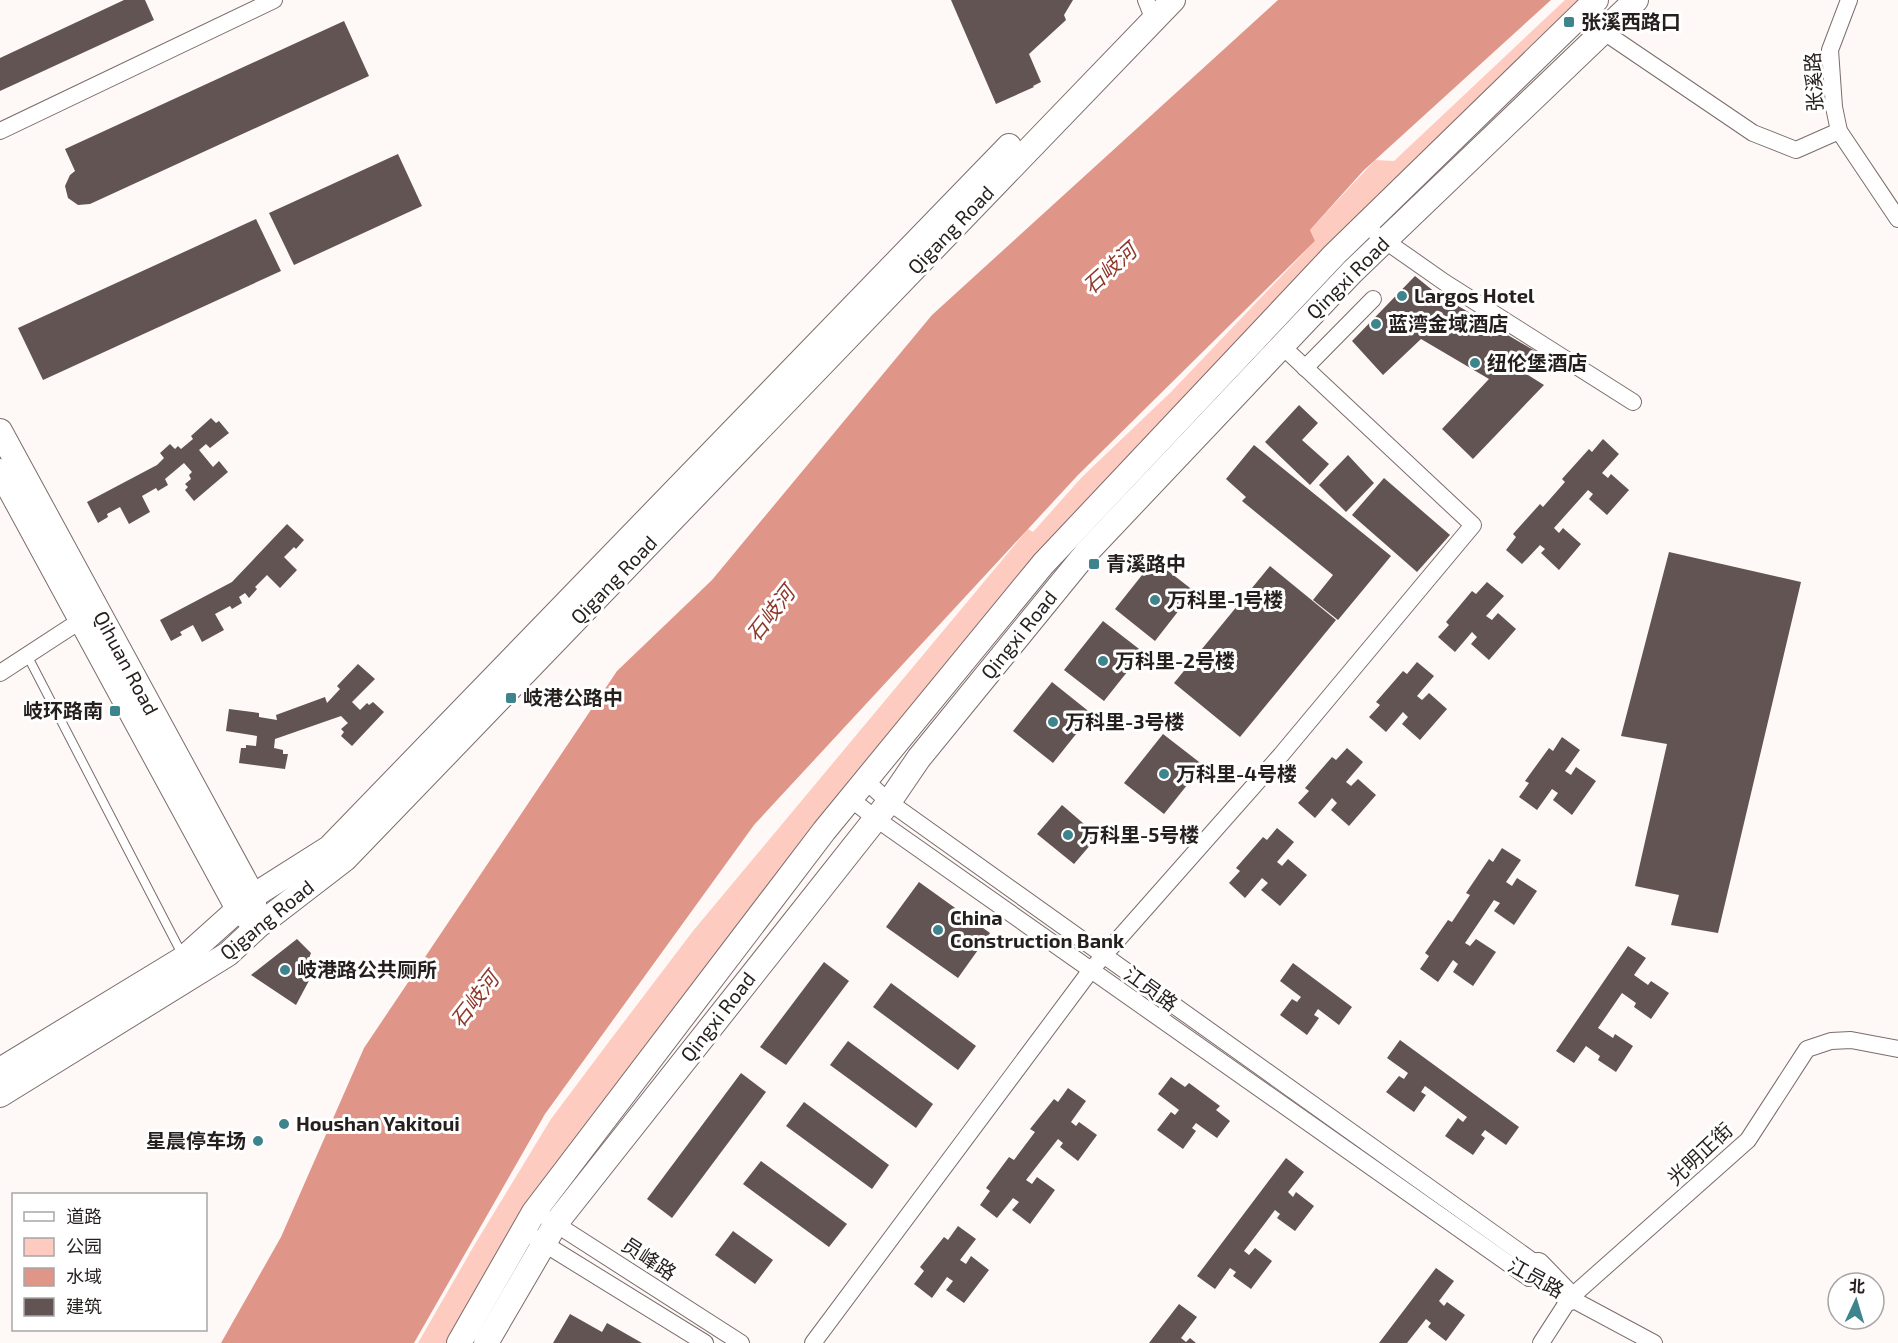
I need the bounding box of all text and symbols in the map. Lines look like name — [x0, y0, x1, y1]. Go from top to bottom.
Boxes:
place label: 张溪西路口 — [1581, 9, 1681, 33]
marker: 张溪西路口 — [1562, 15, 1576, 29]
street label: 张溪路 — [1799, 51, 1827, 113]
street label: Qigang Road — [902, 180, 998, 279]
street label: Qingxi Road — [1301, 231, 1394, 324]
water label: 石岐河 — [1077, 235, 1144, 298]
place label: Largos Hotel — [1414, 283, 1535, 307]
marker: Largos Hotel — [1395, 289, 1409, 303]
place label: 蓝湾金域酒店 — [1388, 311, 1508, 335]
marker: 蓝湾金域酒店 — [1369, 317, 1383, 331]
place label: 纽伦堡酒店 — [1487, 350, 1587, 374]
marker: 纽伦堡酒店 — [1468, 356, 1482, 370]
street label: Qigang Road — [565, 530, 661, 629]
place label: 青溪路中 — [1106, 551, 1186, 575]
marker: 青溪路中 — [1087, 557, 1101, 571]
water label: 石岐河 — [741, 577, 802, 646]
street label: Qingxi Road — [975, 585, 1061, 684]
place label: 万科里-1号楼 — [1167, 587, 1283, 611]
marker: 万科里-1号楼 — [1148, 593, 1162, 607]
street label: Qihuan Road — [89, 606, 164, 719]
place label: 万科里-2号楼 — [1115, 648, 1235, 672]
marker: 万科里-2号楼 — [1096, 654, 1110, 668]
place label: 岐港公路中 — [523, 685, 623, 709]
marker: 岐港公路中 — [504, 691, 518, 705]
place label: 岐环路南 — [23, 698, 103, 722]
marker: 岐环路南 — [108, 704, 122, 718]
place label: 万科里-3号楼 — [1065, 709, 1185, 733]
marker: 万科里-3号楼 — [1046, 715, 1060, 729]
place label: 万科里-4号楼 — [1176, 761, 1297, 785]
marker: 万科里-4号楼 — [1157, 767, 1171, 781]
place label: 万科里-5号楼 — [1080, 822, 1199, 846]
marker: 万科里-5号楼 — [1061, 828, 1075, 842]
street label: Qigang Road — [215, 874, 318, 964]
place label: China Construction Bank — [950, 905, 1125, 952]
marker: China Construction Bank — [931, 923, 945, 937]
place label: 岐港路公共厕所 — [297, 957, 437, 981]
street label: 江员路 — [1120, 961, 1183, 1016]
marker: 岐港路公共厕所 — [278, 963, 292, 977]
water label: 石岐河 — [445, 963, 506, 1032]
street label: Qingxi Road — [675, 967, 760, 1066]
place label: Houshan Yakitoui — [296, 1111, 460, 1135]
marker: Houshan Yakitoui — [277, 1117, 291, 1131]
street label: 光明正街 — [1662, 1117, 1737, 1189]
place label: 星晨停车场 — [146, 1128, 246, 1152]
marker: 星晨停车场 — [251, 1134, 265, 1148]
legend — [12, 1193, 207, 1331]
text: 道路 — [66, 1205, 102, 1227]
street label: 员峰路 — [618, 1232, 681, 1285]
text: 公园 — [66, 1235, 102, 1257]
street label: 江员路 — [1504, 1252, 1569, 1302]
text: 水域 — [66, 1265, 102, 1287]
north arrow — [1826, 1271, 1886, 1331]
text: 北 — [1848, 1276, 1866, 1296]
text: 建筑 — [66, 1295, 102, 1317]

